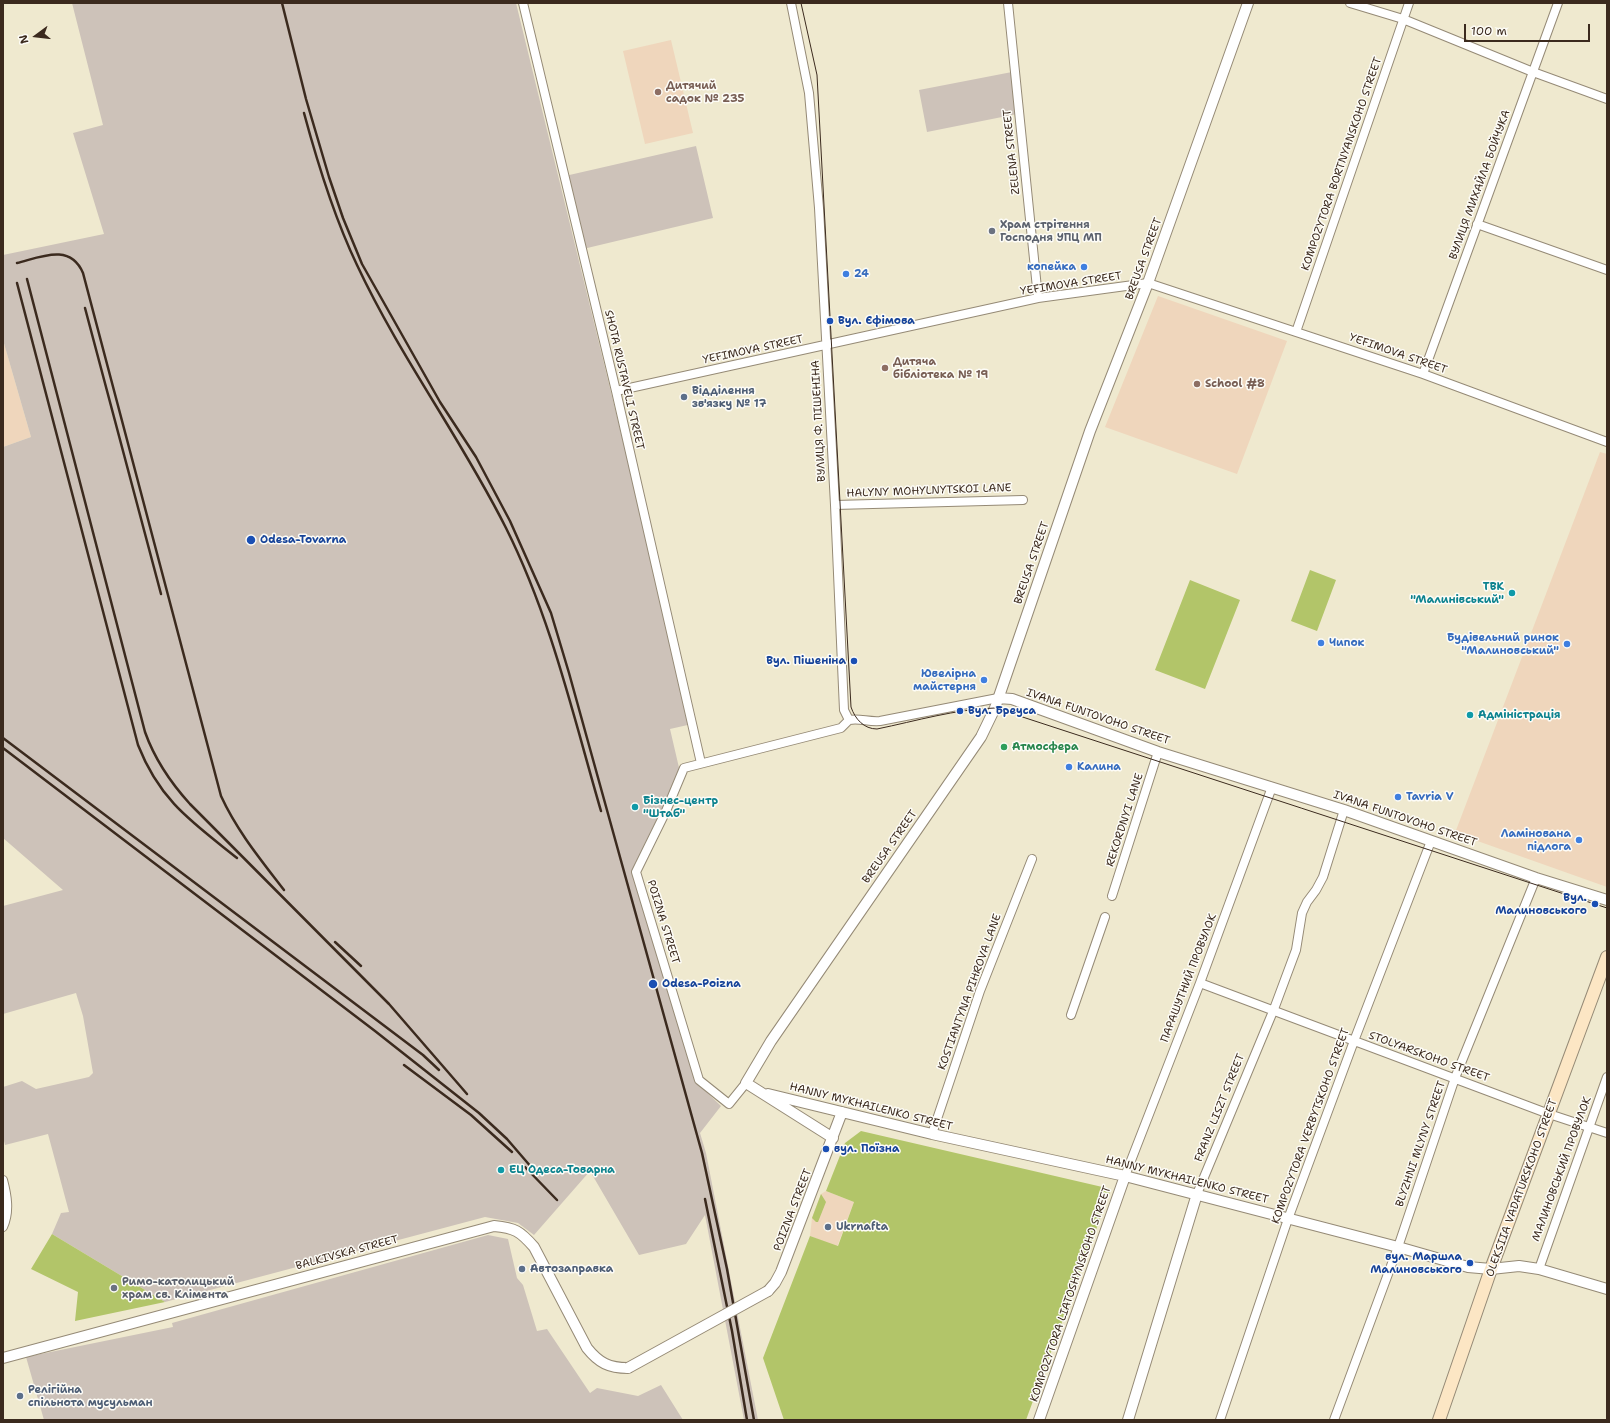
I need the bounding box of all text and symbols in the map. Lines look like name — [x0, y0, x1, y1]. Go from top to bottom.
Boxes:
north arrow — [16, 16, 56, 56]
scale bar — [1466, 16, 1592, 42]
text: 100 m — [1471, 23, 1507, 39]
text: N — [16, 33, 32, 45]
street label: KOMPOZYTORA BORTNYANSKOHO STREET — [1299, 55, 1385, 273]
place label: Дитячий садок № 235 — [666, 79, 744, 105]
marker: Дитячий садок № 235 — [653, 87, 663, 97]
street label: ВУЛИЦЯ МИХАЙЛА БОЙЧУКА — [1447, 108, 1513, 262]
street label: ZELENA STREET — [1001, 109, 1023, 195]
street label: BREUSA STREET — [1123, 216, 1165, 302]
place label: Храм стрітення Господня УПЦ МП — [1000, 218, 1102, 244]
marker: Храм стрітення Господня УПЦ МП — [987, 226, 997, 236]
place label: копейка — [1027, 260, 1076, 274]
marker: копейка — [1079, 262, 1089, 272]
place label: 24 — [854, 267, 869, 281]
marker: 24 — [841, 269, 851, 279]
street label: YEFIMOVA STREET — [1019, 269, 1123, 299]
street label: SHOTA RUSTAVELI STREET — [601, 309, 647, 451]
place label: Вул. Єфімова — [838, 314, 915, 328]
marker: Вул. Єфімова — [825, 316, 835, 326]
street label: YEFIMOVA STREET — [1347, 331, 1449, 377]
street label: YEFIMOVA STREET — [701, 333, 805, 367]
place label: Дитяча бібліотека № 19 — [893, 355, 988, 381]
street label: ВУЛИЦЯ Ф. ПІШЕНІНА — [809, 360, 829, 482]
marker: Дитяча бібліотека № 19 — [880, 363, 890, 373]
place label: School #8 — [1205, 377, 1265, 391]
marker: School #8 — [1192, 379, 1202, 389]
place label: Відділення зв'язку № 17 — [692, 384, 766, 410]
marker: Відділення зв'язку № 17 — [679, 392, 689, 402]
street label: HALYNY MOHYLNYTSKOI LANE — [846, 482, 1012, 500]
street label: BREUSA STREET — [1012, 520, 1052, 606]
place label: Odesa-Tovarna — [260, 533, 346, 547]
marker: Odesa-Tovarna — [245, 534, 257, 546]
place label: ТВК "Малинівський" — [1410, 580, 1504, 606]
marker: ТВК "Малинівський" — [1507, 588, 1517, 598]
place label: Будівельний ринок "Малиновський" — [1447, 631, 1559, 657]
place label: Чипок — [1329, 636, 1364, 650]
marker: Чипок — [1316, 638, 1326, 648]
marker: Будівельний ринок "Малиновський" — [1562, 639, 1572, 649]
place label: Вул. Пішеніна — [766, 654, 846, 668]
marker: Вул. Пішеніна — [849, 656, 859, 666]
place label: Ювелірна майстерня — [913, 667, 976, 693]
marker: Ювелірна майстерня — [979, 675, 989, 685]
street label: IVANA FUNTOVOHO STREET — [1024, 686, 1172, 748]
place label: Вул. Бреуса — [968, 704, 1036, 718]
marker: Вул. Бреуса — [955, 706, 965, 716]
place label: Адміністрація — [1478, 708, 1561, 722]
marker: Адміністрація — [1465, 710, 1475, 720]
place label: Атмосфера — [1012, 740, 1079, 754]
marker: Атмосфера — [999, 742, 1009, 752]
place label: Калина — [1077, 760, 1121, 774]
marker: Калина — [1064, 762, 1074, 772]
street label: REKORDNYI LANE — [1104, 772, 1146, 868]
street label: IVANA FUNTOVOHO STREET — [1331, 788, 1479, 850]
place label: Tavria V — [1406, 790, 1453, 804]
marker: Tavria V — [1393, 792, 1403, 802]
place label: Бізнес-центр "Штаб" — [643, 794, 718, 820]
marker: Бізнес-центр "Штаб" — [630, 802, 640, 812]
street label: BREUSA STREET — [860, 808, 920, 886]
place label: Ламінована підлога — [1501, 827, 1571, 853]
marker: Ламінована підлога — [1574, 835, 1584, 845]
street label: POIZNA STREET — [644, 878, 682, 966]
place label: Вул. Малиновського — [1495, 891, 1587, 917]
marker: Вул. Малиновського — [1590, 899, 1600, 909]
street label: KOSTIANTYNA PIHROVA LANE — [936, 912, 1004, 1072]
street label: ПАРАШУТНИЙ ПРОВУЛОК — [1158, 912, 1220, 1044]
place label: Odesa-Poizna — [662, 977, 741, 991]
marker: Odesa-Poizna — [647, 978, 659, 990]
street label: KOMPOZYTORA VERBYTSKOHO STREET — [1269, 1026, 1353, 1226]
street label: STOLYARSKOHO STREET — [1367, 1029, 1491, 1085]
street label: FRANZ LISZT STREET — [1192, 1052, 1248, 1164]
street label: BLYZHNI MLYNY STREET — [1393, 1079, 1449, 1209]
street label: HANNY MYKHAILENKO STREET — [788, 1080, 954, 1134]
street label: МАЛИНОВСЬКИЙ ПРОВУЛОК — [1530, 1095, 1594, 1243]
street label: OLEKSIIA VADATURSKOHO STREET — [1484, 1097, 1560, 1279]
place label: вул. Поїзна — [834, 1142, 899, 1156]
marker: вул. Поїзна — [821, 1144, 831, 1154]
street label: HANNY MYKHAILENKO STREET — [1104, 1153, 1270, 1207]
place label: ЕЦ Одеса-Товарна — [509, 1163, 615, 1177]
marker: ЕЦ Одеса-Товарна — [496, 1165, 506, 1175]
street label: POIZNA STREET — [771, 1167, 815, 1253]
street label: KOMPOZYTORA LIATOSHYNSKOHO STREET — [1028, 1184, 1114, 1404]
place label: Ukrnafta — [836, 1220, 888, 1234]
marker: Ukrnafta — [823, 1222, 833, 1232]
street label: BALKIVSKA STREET — [294, 1233, 400, 1273]
place label: вул. Маршла Малиновського — [1370, 1250, 1462, 1276]
marker: вул. Маршла Малиновського — [1465, 1258, 1475, 1268]
place label: Автозаправка — [530, 1262, 613, 1276]
marker: Автозаправка — [517, 1264, 527, 1274]
place label: Римо-католицький храм св. Клімента — [122, 1275, 234, 1301]
marker: Римо-католицький храм св. Клімента — [109, 1283, 119, 1293]
place label: Релігійна спільнота мусульман — [28, 1383, 153, 1409]
marker: Релігійна спільнота мусульман — [15, 1391, 25, 1401]

